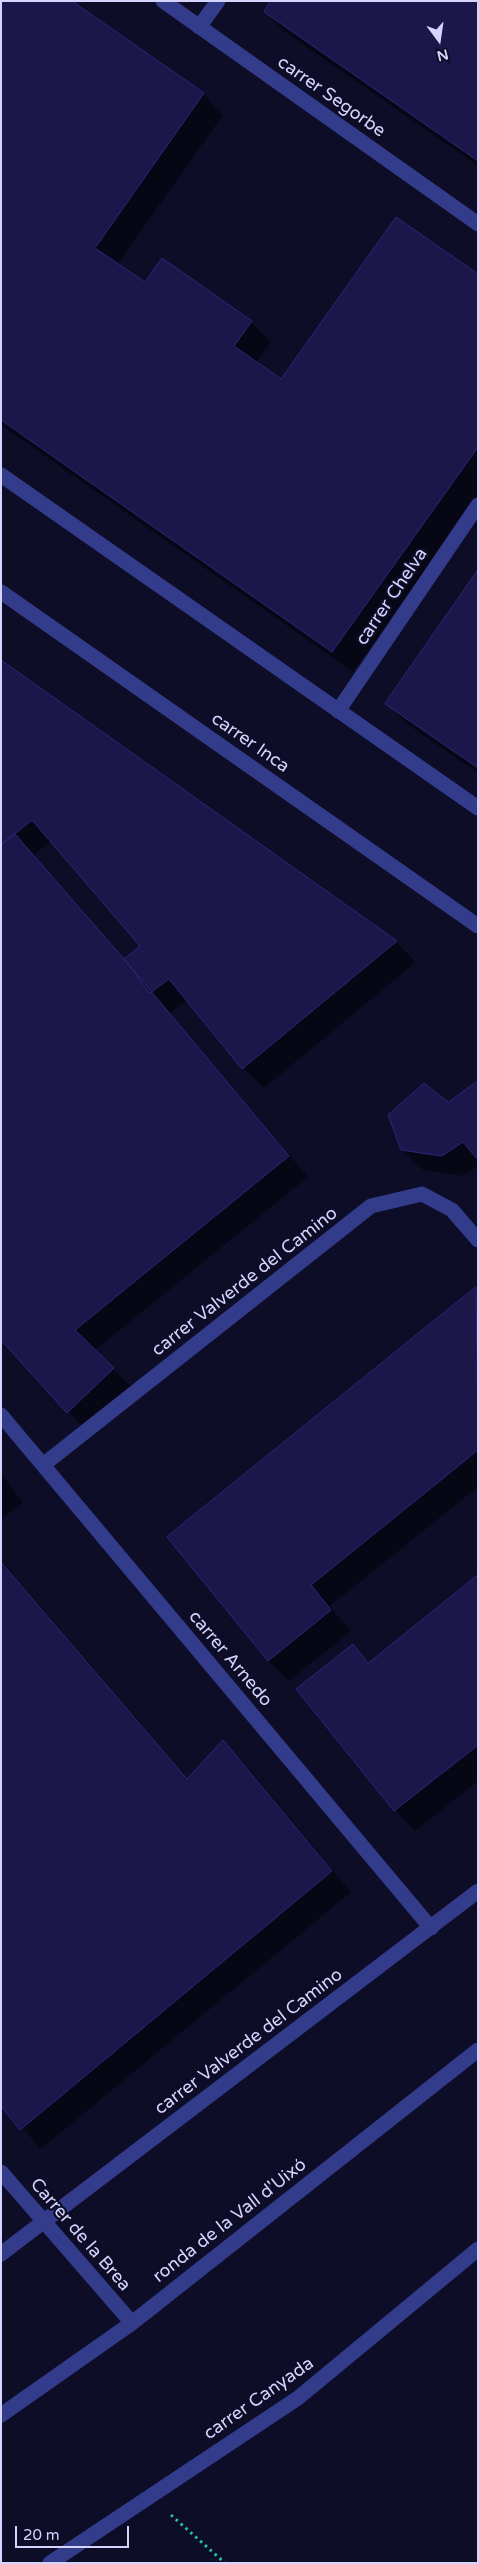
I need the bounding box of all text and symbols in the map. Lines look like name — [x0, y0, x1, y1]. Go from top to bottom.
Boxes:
north arrow — [414, 15, 464, 65]
text: N — [435, 45, 450, 65]
street label: carrer Segorbe — [273, 52, 389, 142]
street label: carrer Chelva — [352, 544, 432, 650]
street label: carrer Inca — [207, 708, 293, 778]
street label: carrer Valverde del Camino — [148, 1203, 342, 1361]
street label: carrer Arnedo — [184, 1607, 276, 1711]
street label: carrer Valverde del Camino — [151, 1964, 347, 2120]
street label: ronda de la Vall d'Uixó — [149, 2154, 311, 2288]
street label: Carrer de la Brea — [25, 2174, 135, 2296]
street label: carrer Canyada — [200, 2353, 318, 2445]
scale bar — [18, 2516, 131, 2548]
text: 20 m — [23, 2526, 60, 2544]

